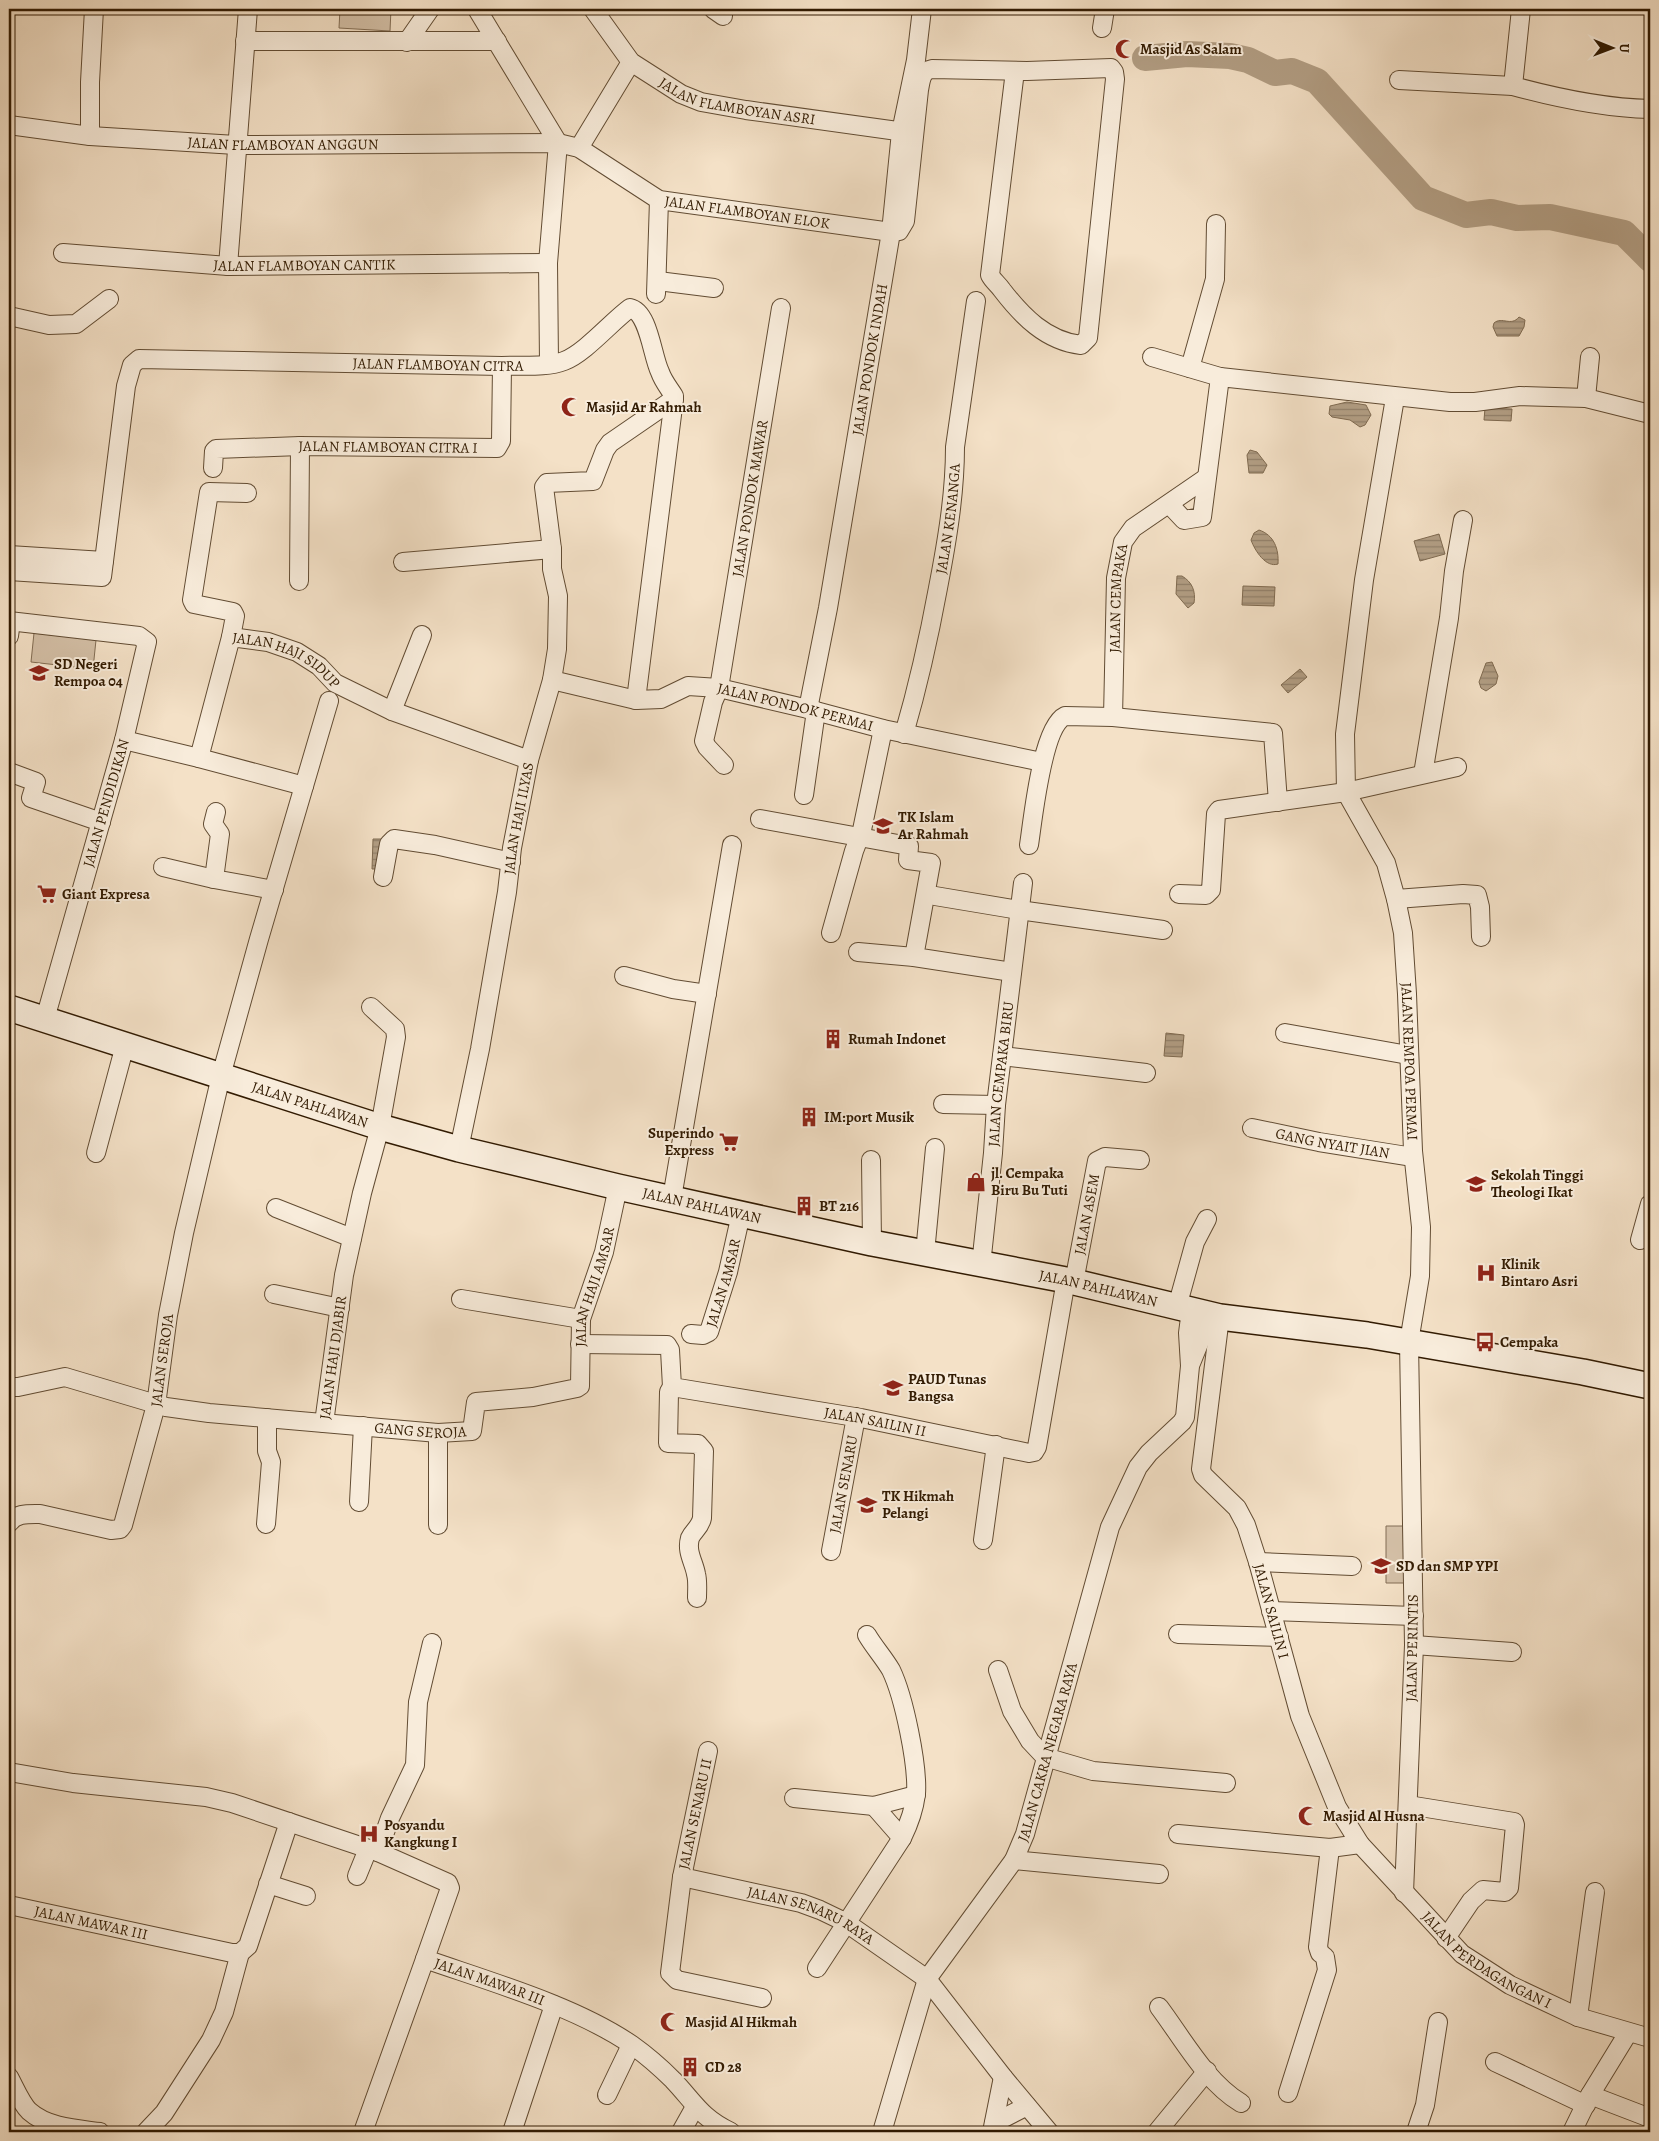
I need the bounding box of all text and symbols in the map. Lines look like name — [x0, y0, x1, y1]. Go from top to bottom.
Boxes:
north arrow — [1586, 22, 1636, 72]
mosque icon: Masjid As Salam — [1114, 38, 1136, 60]
place label: Masjid As Salam — [1140, 39, 1242, 59]
text: U — [1615, 43, 1634, 53]
street label: JALAN FLAMBOYAN ASRI — [655, 72, 817, 130]
street label: JALAN FLAMBOYAN ANGGUN — [187, 132, 379, 155]
street label: JALAN FLAMBOYAN ELOK — [663, 191, 832, 234]
street label: JALAN FLAMBOYAN CANTIK — [213, 254, 396, 276]
street label: JALAN PONDOK INDAH — [847, 282, 892, 437]
street label: JALAN FLAMBOYAN CITRA — [353, 353, 524, 376]
mosque icon: Masjid Ar Rahmah — [560, 396, 582, 418]
place label: Masjid Ar Rahmah — [586, 397, 702, 417]
street label: JALAN PONDOK MAWAR — [727, 417, 773, 578]
street label: JALAN FLAMBOYAN CITRA I — [298, 436, 478, 458]
street label: JALAN KENANGA — [931, 463, 965, 576]
street label: JALAN CEMPAKA — [1104, 542, 1133, 653]
street label: JALAN HAJI SIDUP — [231, 627, 345, 692]
place label: SD Negeri Rempoa 04 — [54, 654, 123, 691]
school or university icon: SD Negeri Rempoa 04 — [28, 662, 50, 684]
street label: JALAN PONDOK PERMAI — [715, 678, 876, 736]
street label: JALAN PENDIDIKAN — [78, 736, 134, 869]
street label: JALAN HAJI ILYAS — [499, 761, 538, 876]
place label: TK Islam Ar Rahmah — [897, 807, 969, 844]
school or university icon: TK Islam Ar Rahmah — [872, 815, 894, 837]
supermarket icon: Giant Expresa — [36, 883, 58, 905]
place label: Giant Expresa — [62, 884, 151, 904]
street label: JALAN REMPOA PERMAI — [1396, 982, 1423, 1141]
street label: JALAN CEMPAKA BIRU — [983, 1000, 1019, 1147]
building icon: Rumah Indonet — [822, 1028, 844, 1050]
place label: Rumah Indonet — [848, 1029, 946, 1049]
street label: JALAN PAHLAWAN — [249, 1077, 371, 1133]
building icon: IM:port Musik — [798, 1106, 820, 1128]
place label: IM:port Musik — [824, 1107, 914, 1127]
place label: Superindo Express — [648, 1123, 714, 1160]
street label: GANG NYAIT JIAN — [1274, 1123, 1391, 1163]
supermarket icon: Superindo Express — [718, 1131, 740, 1153]
place label: jl. Cempaka Biru Bu Tuti — [991, 1163, 1068, 1200]
place label: Sekolah Tinggi Theologi Ikat — [1491, 1165, 1584, 1202]
shop icon: jl. Cempaka Biru Bu Tuti — [965, 1171, 987, 1193]
street label: JALAN ASEM — [1069, 1172, 1104, 1257]
school or university icon: Sekolah Tinggi Theologi Ikat — [1465, 1173, 1487, 1195]
street label: JALAN PAHLAWAN — [641, 1183, 763, 1228]
building icon: BT 216 — [793, 1195, 815, 1217]
place label: BT 216 — [819, 1196, 859, 1216]
street label: JALAN HAJI AMSAR — [571, 1224, 619, 1347]
street label: JALAN AMSAR — [701, 1236, 745, 1330]
place label: Klinik Bintaro Asri — [1501, 1254, 1578, 1291]
hospital icon: Klinik Bintaro Asri — [1475, 1262, 1497, 1284]
street label: JALAN PAHLAWAN — [1037, 1265, 1160, 1312]
street label: JALAN HAJI DJABIR — [315, 1294, 351, 1421]
street label: JALAN SEROJA — [146, 1312, 178, 1408]
bus stop icon: Cempaka — [1474, 1331, 1496, 1353]
place label: Cempaka — [1500, 1332, 1559, 1352]
place label: PAUD Tunas Bangsa — [908, 1369, 986, 1406]
school or university icon: PAUD Tunas Bangsa — [882, 1377, 904, 1399]
street label: JALAN SAILIN II — [823, 1402, 928, 1441]
street label: GANG SEROJA — [373, 1417, 467, 1443]
street label: JALAN SENARU — [825, 1433, 862, 1535]
place label: TK Hikmah Pelangi — [882, 1486, 954, 1523]
school or university icon: TK Hikmah Pelangi — [856, 1494, 878, 1516]
school or university icon: SD dan SMP YPI — [1370, 1555, 1392, 1577]
place label: SD dan SMP YPI — [1396, 1556, 1498, 1576]
street label: JALAN SAILIN I — [1249, 1561, 1294, 1661]
street label: JALAN PERINTIS — [1401, 1594, 1423, 1702]
street label: JALAN CAKRA NEGARA RAYA — [1013, 1660, 1082, 1845]
street label: JALAN SENARU II — [673, 1757, 717, 1871]
mosque icon: Masjid Al Husna — [1297, 1805, 1319, 1827]
place label: Masjid Al Husna — [1323, 1806, 1426, 1826]
place label: Posyandu Kangkung I — [384, 1815, 457, 1852]
hospital icon: Posyandu Kangkung I — [358, 1823, 380, 1845]
street label: JALAN SENARU RAYA — [745, 1882, 878, 1949]
street label: JALAN MAWAR III — [33, 1901, 150, 1945]
street label: JALAN PERDAGANGAN I — [1417, 1907, 1555, 2013]
street label: JALAN MAWAR III — [432, 1953, 548, 2010]
mosque icon: Masjid Al Hikmah — [659, 2011, 681, 2033]
place label: Masjid Al Hikmah — [685, 2012, 797, 2032]
building icon: CD 28 — [679, 2056, 701, 2078]
place label: CD 28 — [705, 2057, 742, 2077]

